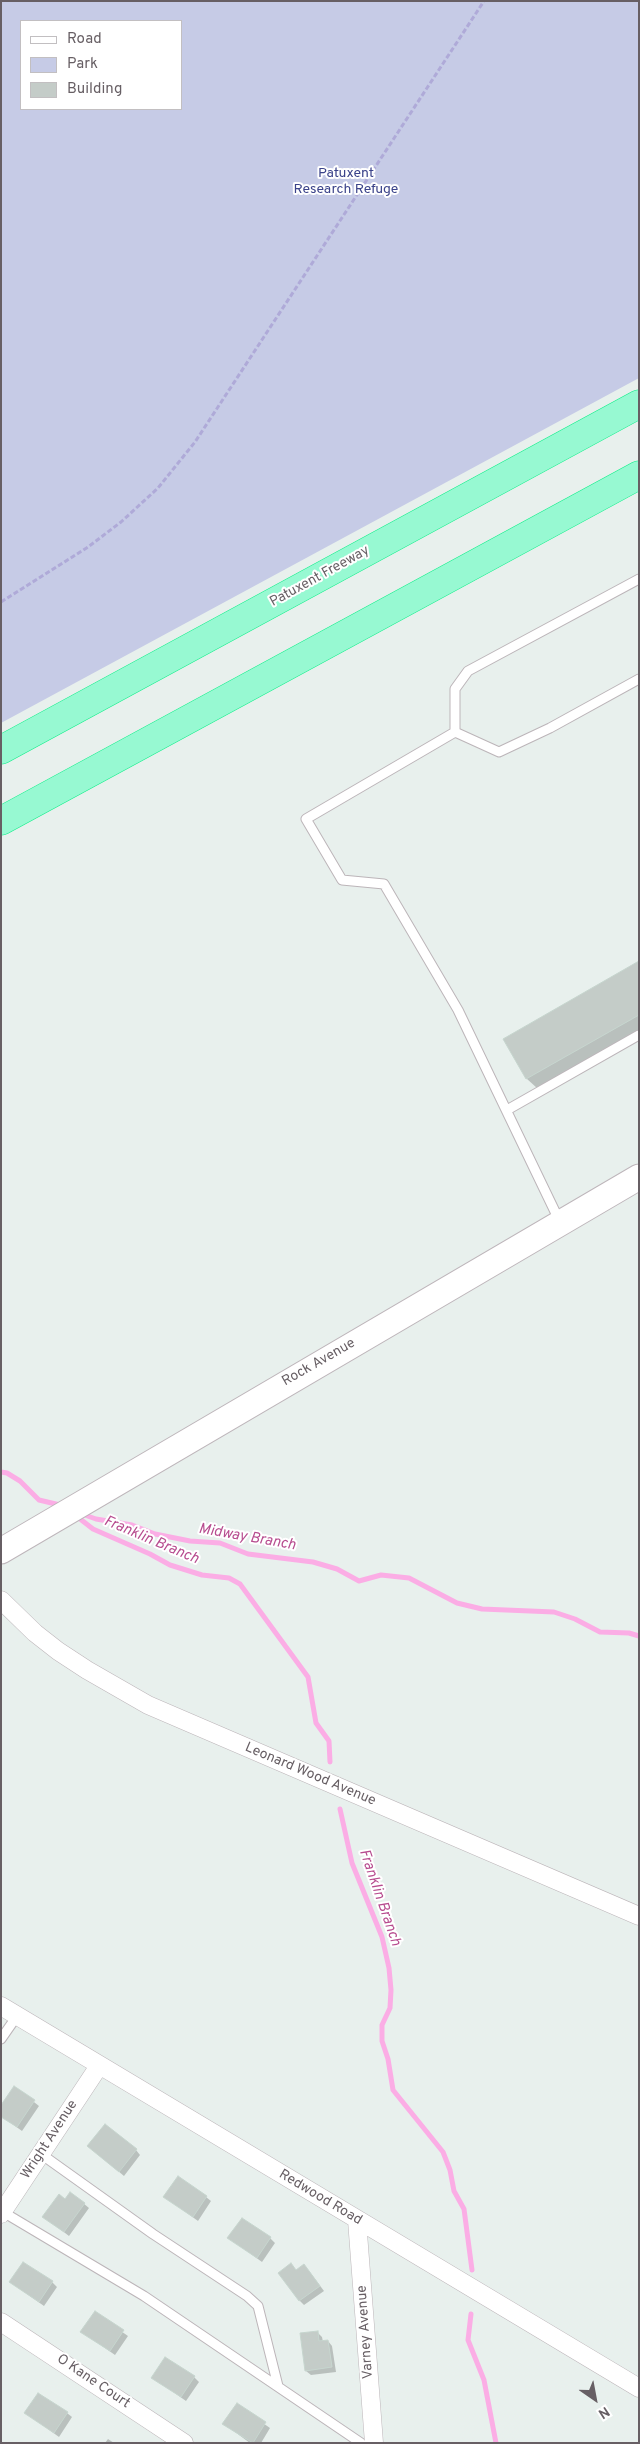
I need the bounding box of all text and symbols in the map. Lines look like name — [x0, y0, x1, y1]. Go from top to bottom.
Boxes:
legend — [20, 20, 182, 110]
text: Road — [67, 30, 102, 49]
text: Park — [67, 55, 98, 74]
text: Building — [67, 80, 122, 99]
park label: Patuxent Research Refuge — [294, 166, 398, 198]
street label: Patuxent Freeway — [267, 543, 373, 611]
street label: Rock Avenue — [279, 1335, 359, 1391]
water label: Franklin Branch — [101, 1513, 201, 1569]
water label: Midway Branch — [197, 1521, 297, 1555]
street label: Leonard Wood Avenue — [242, 1740, 378, 1810]
water label: Franklin Branch — [354, 1847, 404, 1949]
street label: Wright Avenue — [18, 2097, 82, 2183]
street label: Redwood Road — [275, 2167, 365, 2229]
street label: Varney Avenue — [354, 2285, 378, 2379]
street label: O Kane Court — [53, 2351, 133, 2413]
north arrow — [570, 2374, 620, 2424]
text: N — [595, 2402, 612, 2422]

